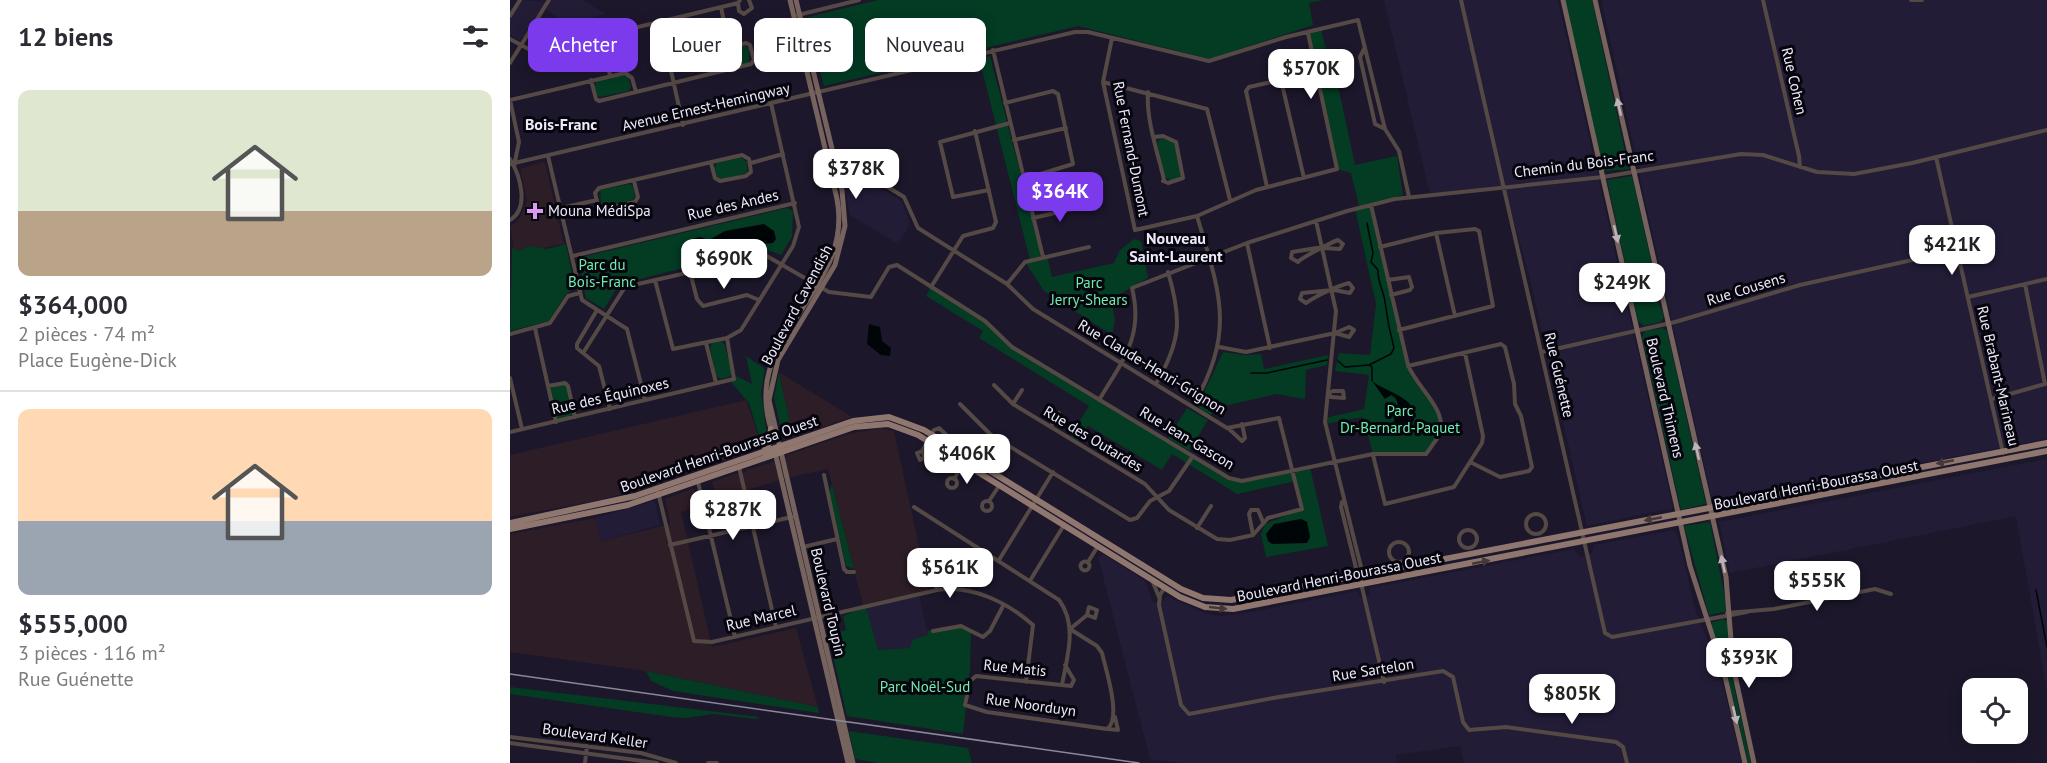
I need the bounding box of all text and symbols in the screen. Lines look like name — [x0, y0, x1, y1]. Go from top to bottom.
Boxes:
chip: Acheter — [528, 18, 638, 72]
chip: Louer — [650, 18, 742, 72]
chip: Filtres — [754, 18, 853, 72]
chip: Nouveau — [865, 18, 986, 72]
text: 12 biens — [18, 20, 113, 53]
icon: filters — [459, 20, 492, 53]
street label: Rue Cohen — [1778, 45, 1811, 116]
pin: $570K — [1269, 49, 1353, 100]
text: $570K — [1282, 55, 1340, 81]
street label: Avenue Ernest-Hemingway — [620, 78, 792, 135]
street label: Rue Fernand-Dumont — [1109, 80, 1154, 218]
one-way arrow — [1614, 97, 1623, 116]
district label: Bois-Franc — [525, 114, 597, 134]
icon: home — [201, 129, 309, 237]
street label: Chemin du Bois-Franc — [1513, 145, 1655, 182]
pin: $378K — [814, 149, 898, 200]
text: $378K — [827, 155, 885, 181]
pin: $364K — [1018, 172, 1102, 223]
text: $364K — [1031, 178, 1089, 204]
street label: Rue des Andes — [685, 185, 780, 224]
place label: Mouna MédiSpa — [548, 201, 651, 220]
marker: Mouna MédiSpa — [526, 202, 544, 220]
one-way arrow — [1611, 224, 1621, 243]
pin: $421K — [1910, 225, 1994, 276]
district label: Nouveau Saint-Laurent — [1129, 228, 1223, 266]
text: $421K — [1923, 231, 1981, 257]
pin: $690K — [682, 239, 766, 290]
street label: Boulevard Cavendish — [757, 241, 836, 368]
text: $690K — [695, 245, 753, 271]
park label: Parc du Bois-Franc — [568, 255, 636, 291]
pin: $249K — [1580, 263, 1664, 314]
street label: Rue Cousens — [1704, 268, 1787, 309]
text: $249K — [1593, 269, 1651, 295]
park label: Parc Jerry-Shears — [1049, 273, 1128, 309]
text: $364,000 — [18, 288, 128, 321]
street label: Rue Brabant-Marineau — [1973, 304, 2024, 448]
street label: Rue Claude-Henri-Grignon — [1075, 315, 1230, 418]
text: 2 pièces · 74 m² — [18, 321, 155, 347]
street label: Rue Guénette — [1540, 330, 1579, 419]
street label: Boulevard Thimens — [1642, 336, 1689, 460]
text: Place Eugène-Dick — [18, 347, 177, 373]
street label: Rue des Équinoxes — [549, 373, 670, 418]
street label: Rue des Outardes — [1040, 401, 1146, 476]
park label: Parc Dr-Bernard-Paquet — [1340, 401, 1460, 437]
street label: Rue Jean-Gascon — [1136, 402, 1238, 473]
street label: Boulevard Henri-Bourassa Ouest — [618, 411, 820, 496]
pin: $406K — [925, 434, 1009, 485]
text: $406K — [938, 440, 996, 466]
one-way arrow — [1692, 442, 1702, 460]
icon: home — [201, 448, 309, 556]
street label: Boulevard Henri-Bourassa Ouest — [1712, 455, 1920, 514]
one-way arrow — [1936, 458, 1955, 467]
pin: $287K — [691, 490, 775, 541]
text: $287K — [704, 496, 762, 522]
one-way arrow — [1643, 515, 1662, 524]
street label: Boulevard Toupin — [807, 546, 850, 658]
street label: Boulevard Henri-Bourassa Ouest — [1235, 547, 1443, 606]
pin: $561K — [908, 548, 992, 599]
text: $561K — [921, 554, 979, 580]
one-way arrow — [1718, 554, 1727, 573]
one-way arrow — [1472, 557, 1491, 566]
pin: $555K — [1775, 561, 1859, 612]
text: $555K — [1788, 567, 1846, 593]
street label: Rue Marcel — [724, 600, 798, 635]
one-way arrow — [1209, 604, 1228, 613]
text: $555,000 — [18, 607, 128, 640]
pin: $393K — [1707, 638, 1791, 689]
text: 3 pièces · 116 m² — [18, 640, 166, 666]
text: $393K — [1720, 644, 1778, 670]
street label: Rue Sartelon — [1331, 654, 1415, 685]
street label: Rue Matis — [983, 655, 1047, 680]
text: Rue Guénette — [18, 666, 134, 692]
pin: $805K — [1530, 674, 1614, 725]
park label: Parc Noël-Sud — [880, 677, 970, 696]
map controls — [1962, 678, 2028, 744]
button: locate — [1962, 678, 2028, 744]
text: $805K — [1543, 680, 1601, 706]
street label: Rue Noorduyn — [985, 689, 1078, 720]
one-way arrow — [1730, 706, 1740, 724]
street label: Boulevard Keller — [541, 719, 649, 752]

